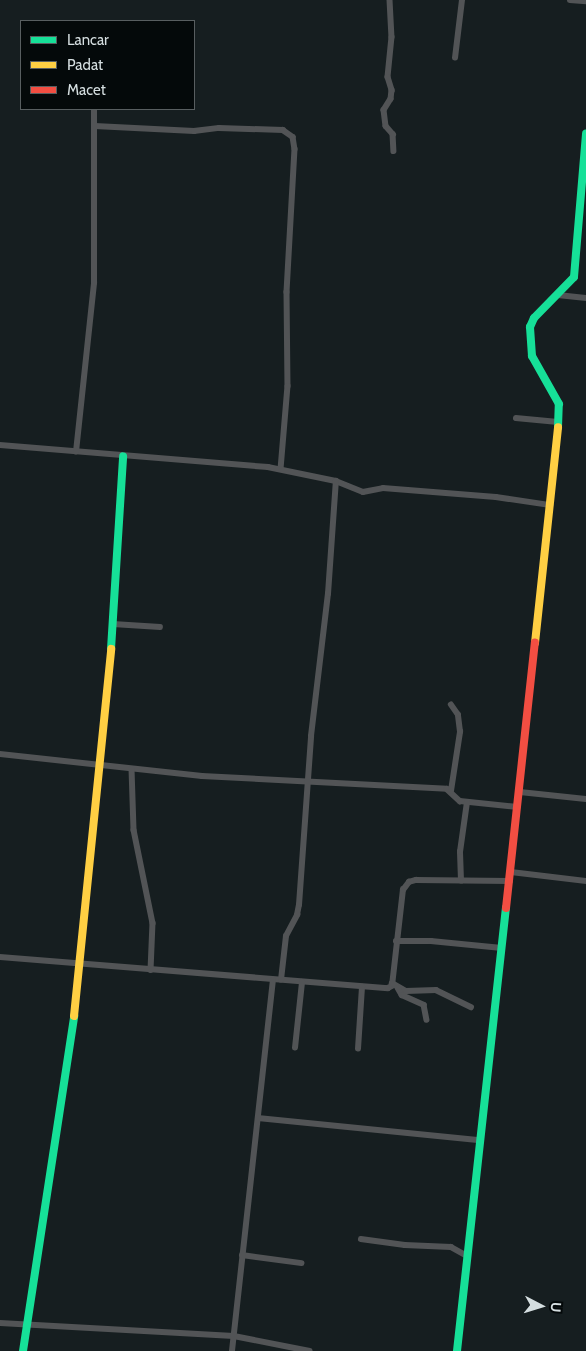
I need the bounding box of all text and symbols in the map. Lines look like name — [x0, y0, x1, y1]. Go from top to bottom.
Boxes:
legend — [20, 20, 195, 110]
text: Lancar — [67, 31, 109, 49]
text: Padat — [67, 56, 103, 74]
text: Macet — [67, 81, 106, 99]
north arrow — [516, 1281, 566, 1331]
text: U — [547, 1302, 565, 1313]

